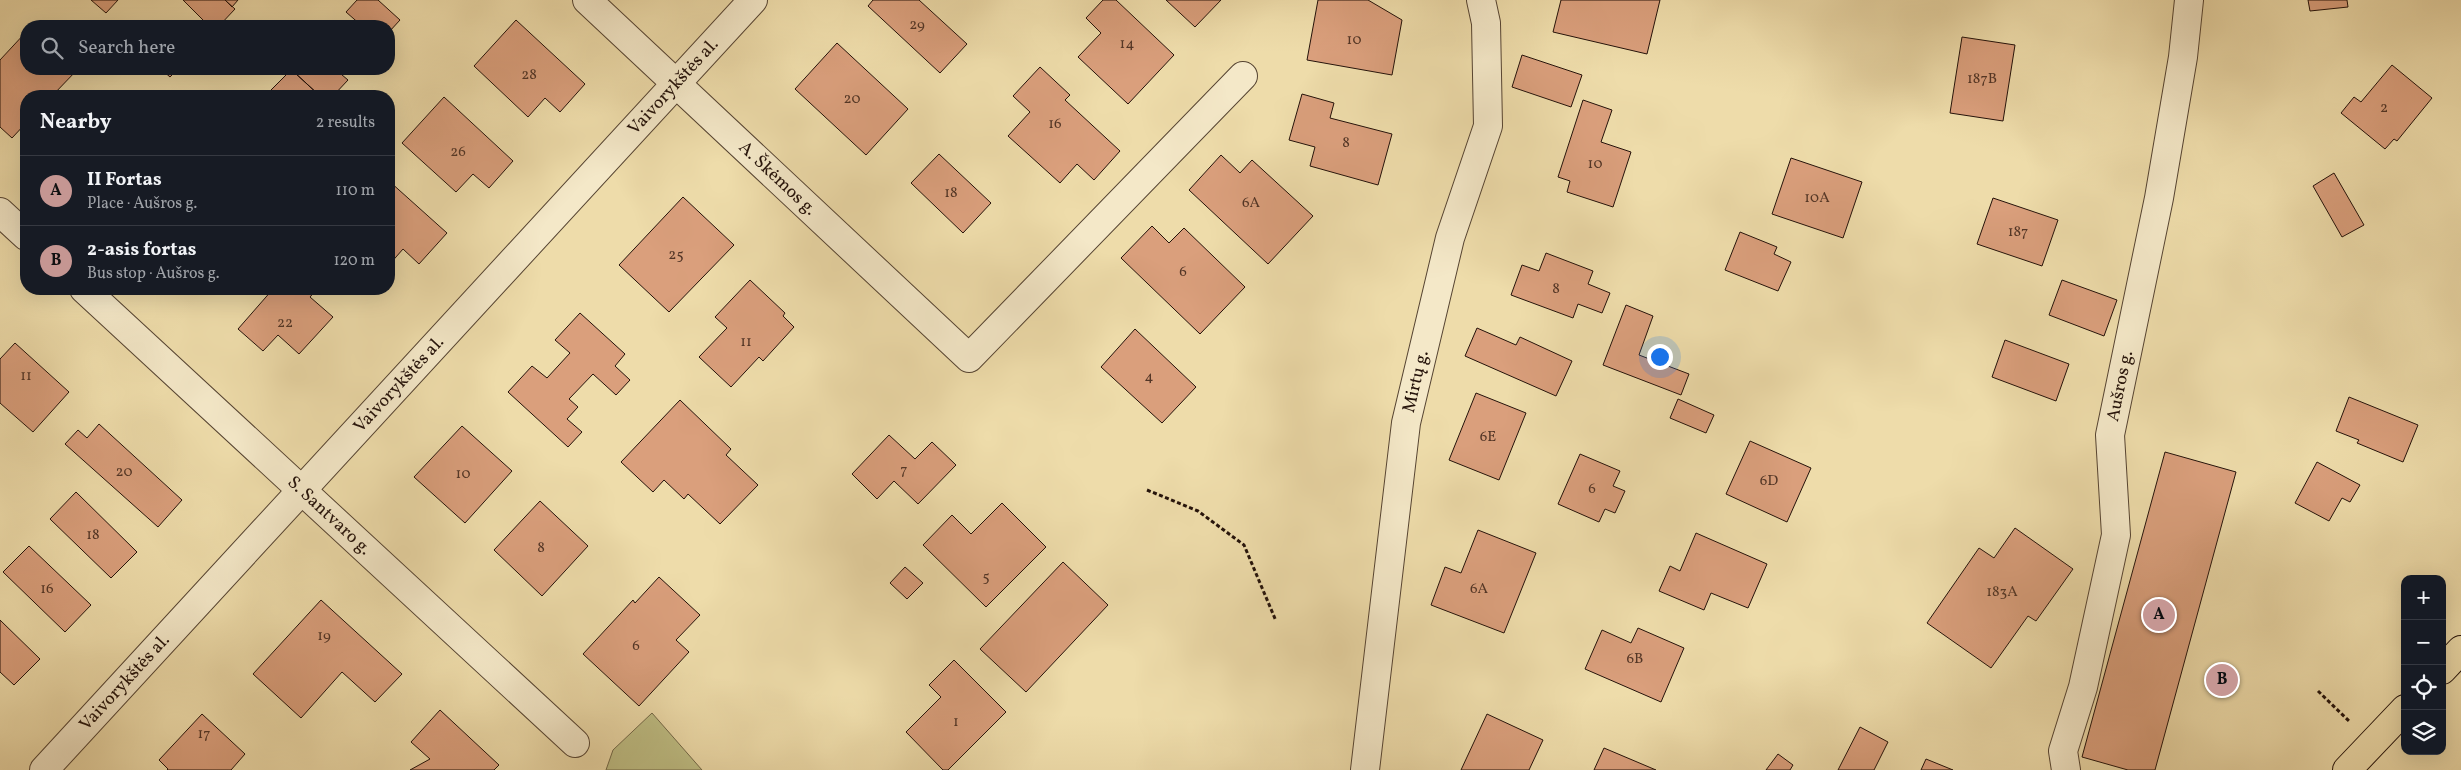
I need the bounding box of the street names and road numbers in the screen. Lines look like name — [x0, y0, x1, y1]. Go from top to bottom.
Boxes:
street label: Vaivorykštės al. — [622, 33, 724, 140]
street label: A. Škėmos g. — [733, 136, 822, 221]
street label: Vaivorykštės al. — [348, 331, 450, 438]
street label: Mirtų g. — [1396, 348, 1435, 415]
street label: Aušros g. — [2101, 348, 2140, 424]
street label: S. Santvaro g. — [282, 470, 377, 561]
street label: Vaivorykštės al. — [74, 629, 176, 736]

